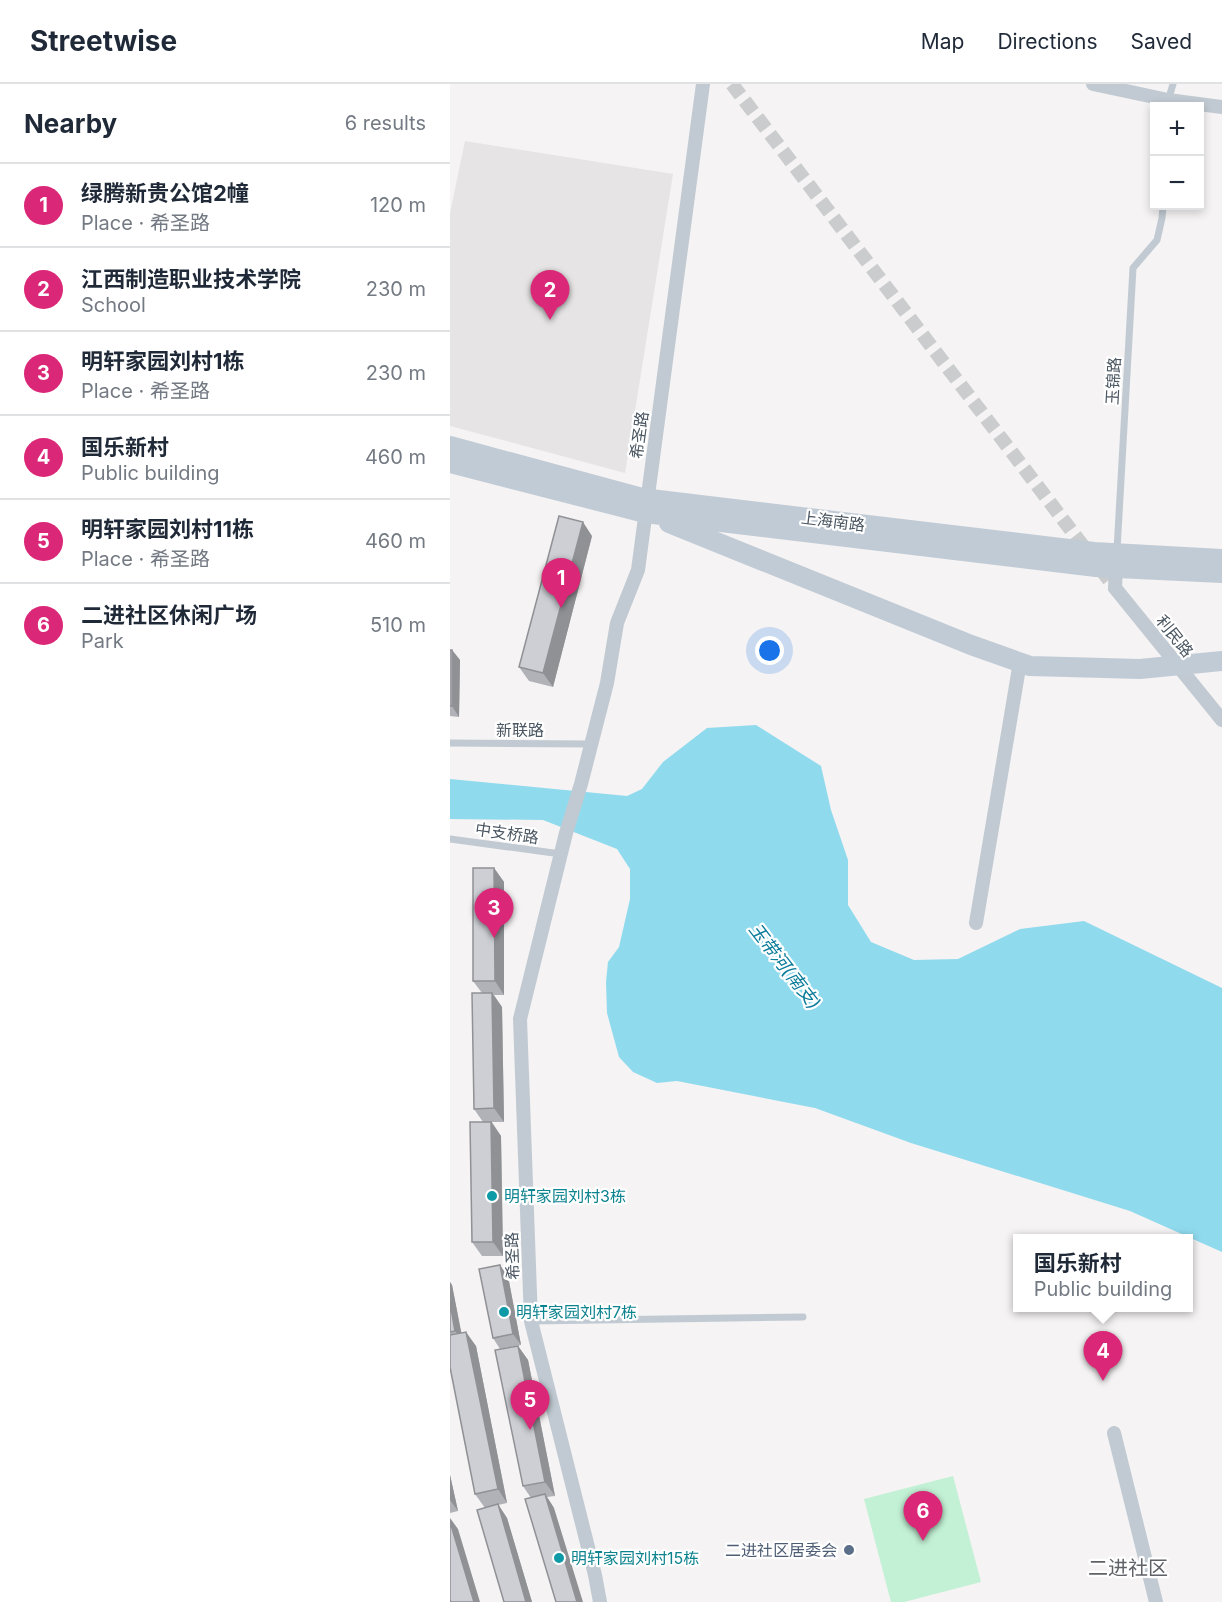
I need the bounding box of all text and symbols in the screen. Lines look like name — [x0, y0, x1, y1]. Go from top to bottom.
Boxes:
text: Streetwise — [30, 24, 177, 58]
text: Map — [921, 29, 964, 54]
text: Directions — [997, 29, 1098, 54]
text: Saved — [1131, 29, 1192, 54]
map controls — [1150, 102, 1204, 210]
button: + — [1150, 102, 1204, 156]
text: Nearby — [24, 108, 117, 139]
text: 6 results — [345, 111, 426, 135]
button: − — [1150, 156, 1204, 210]
text: 绿腾新贵公馆2幢 — [81, 180, 249, 206]
text: 1 — [39, 193, 48, 217]
text: 120 m — [370, 193, 426, 217]
text: Place · 希圣路 — [81, 211, 210, 235]
text: 江西制造职业技术学院 — [81, 266, 301, 292]
pin: 2 — [530, 270, 570, 320]
text: 2 — [37, 277, 50, 301]
text: 230 m — [366, 277, 426, 301]
text: School — [81, 293, 146, 317]
text: 明轩家园刘村1栋 — [81, 348, 245, 374]
street label: 玉锦路 — [1102, 357, 1124, 405]
text: 3 — [37, 361, 50, 385]
text: 230 m — [366, 361, 426, 385]
text: Place · 希圣路 — [81, 379, 210, 403]
street label: 希圣路 — [626, 410, 652, 460]
text: 国乐新村 — [81, 434, 169, 460]
text: 4 — [37, 445, 50, 469]
text: 460 m — [365, 445, 426, 469]
text: Public building — [81, 461, 220, 485]
street label: 上海南路 — [800, 507, 866, 535]
text: 明轩家园刘村11栋 — [81, 516, 254, 542]
text: 5 — [37, 529, 50, 553]
text: 460 m — [365, 529, 426, 553]
text: Place · 希圣路 — [81, 547, 210, 571]
pin: 1 — [542, 558, 580, 608]
text: 二进社区休闲广场 — [81, 602, 257, 628]
street label: 利民路 — [1152, 611, 1198, 661]
text: 6 — [37, 613, 50, 637]
text: 510 m — [370, 613, 426, 637]
text: Park — [81, 629, 124, 653]
your location — [755, 636, 784, 665]
street label: 新联路 — [496, 720, 544, 740]
street label: 中支桥路 — [474, 819, 540, 847]
pin: 3 — [474, 888, 513, 938]
water label: 玉带河(南支) — [745, 919, 825, 1013]
place label: 明轩家园刘村3栋 — [504, 1186, 626, 1206]
marker: 明轩家园刘村3栋 — [485, 1189, 499, 1203]
street label: 希圣路 — [501, 1232, 523, 1280]
popup — [1013, 1234, 1193, 1312]
text: 国乐新村 — [1034, 1250, 1122, 1276]
text: Public building — [1034, 1277, 1172, 1301]
place label: 明轩家园刘村7栋 — [516, 1302, 637, 1322]
marker: 明轩家园刘村7栋 — [497, 1305, 511, 1319]
pin: 4 — [1084, 1332, 1122, 1381]
pin: 5 — [510, 1380, 550, 1430]
pin: 6 — [904, 1492, 942, 1541]
place label: 二进社区居委会 — [725, 1540, 837, 1560]
marker: 二进社区居委会 — [842, 1543, 856, 1557]
place label: 明轩家园刘村15栋 — [571, 1548, 699, 1568]
marker: 明轩家园刘村15栋 — [552, 1551, 566, 1565]
district label: 二进社区 — [1088, 1556, 1168, 1580]

